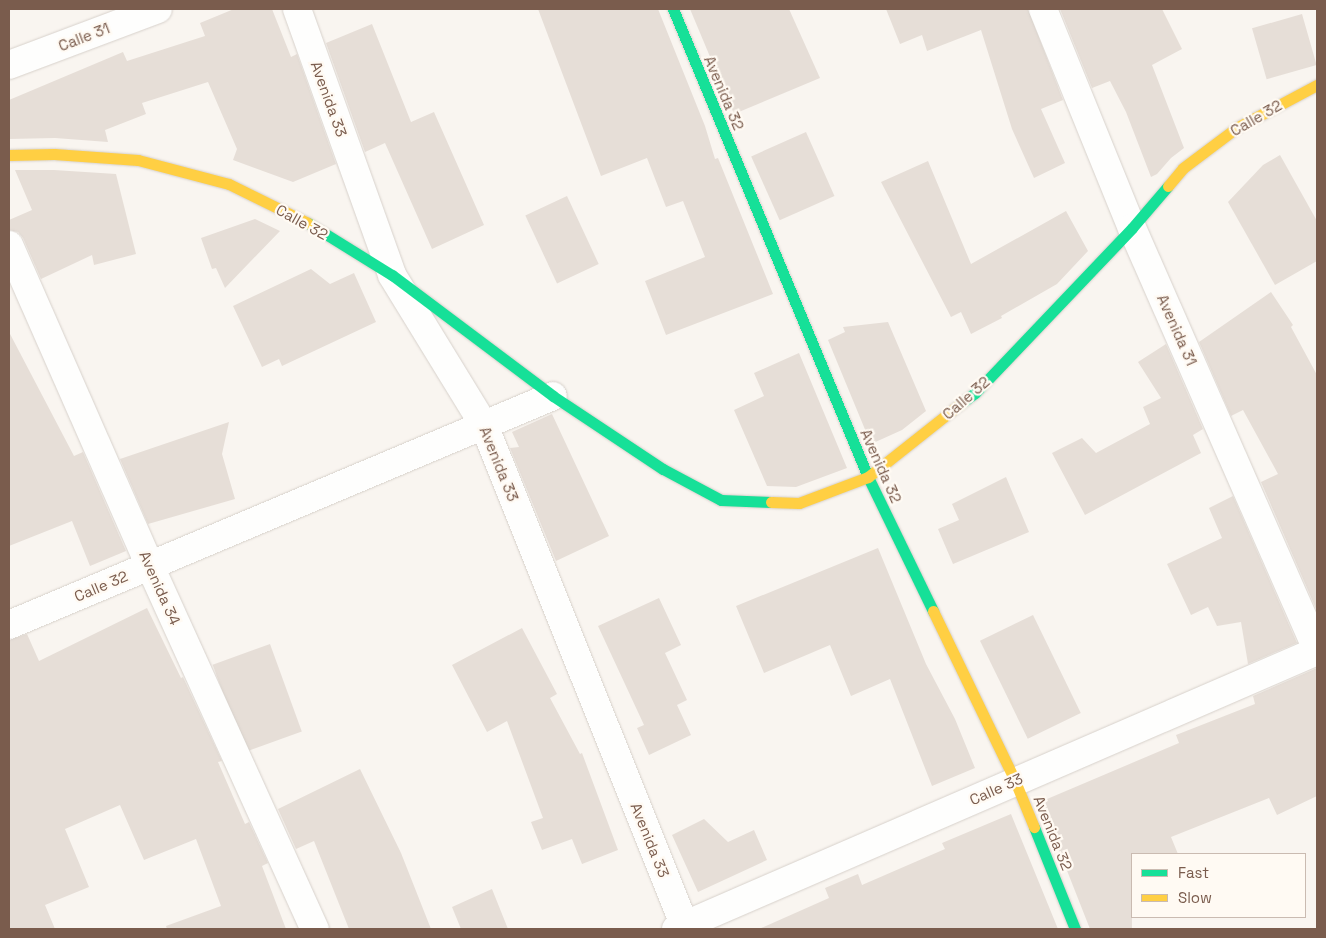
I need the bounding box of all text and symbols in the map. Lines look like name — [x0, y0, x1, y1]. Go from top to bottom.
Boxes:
street label: Calle 31 — [56, 19, 112, 55]
street label: Avenida 32 — [700, 53, 748, 133]
street label: Avenida 33 — [307, 59, 351, 139]
street label: Calle 32 — [1227, 96, 1285, 140]
street label: Calle 32 — [273, 200, 331, 244]
street label: Avenida 31 — [1153, 292, 1201, 368]
street label: Calle 32 — [939, 373, 993, 423]
street label: Avenida 33 — [476, 424, 522, 504]
street label: Avenida 32 — [857, 426, 905, 506]
street label: Avenida 34 — [136, 548, 184, 628]
street label: Calle 32 — [72, 567, 130, 605]
street label: Calle 33 — [967, 769, 1025, 809]
street label: Avenida 32 — [1030, 793, 1076, 873]
street label: Avenida 33 — [627, 800, 673, 880]
legend — [1131, 853, 1306, 918]
text: Fast — [1178, 863, 1209, 882]
text: Slow — [1178, 888, 1212, 907]

